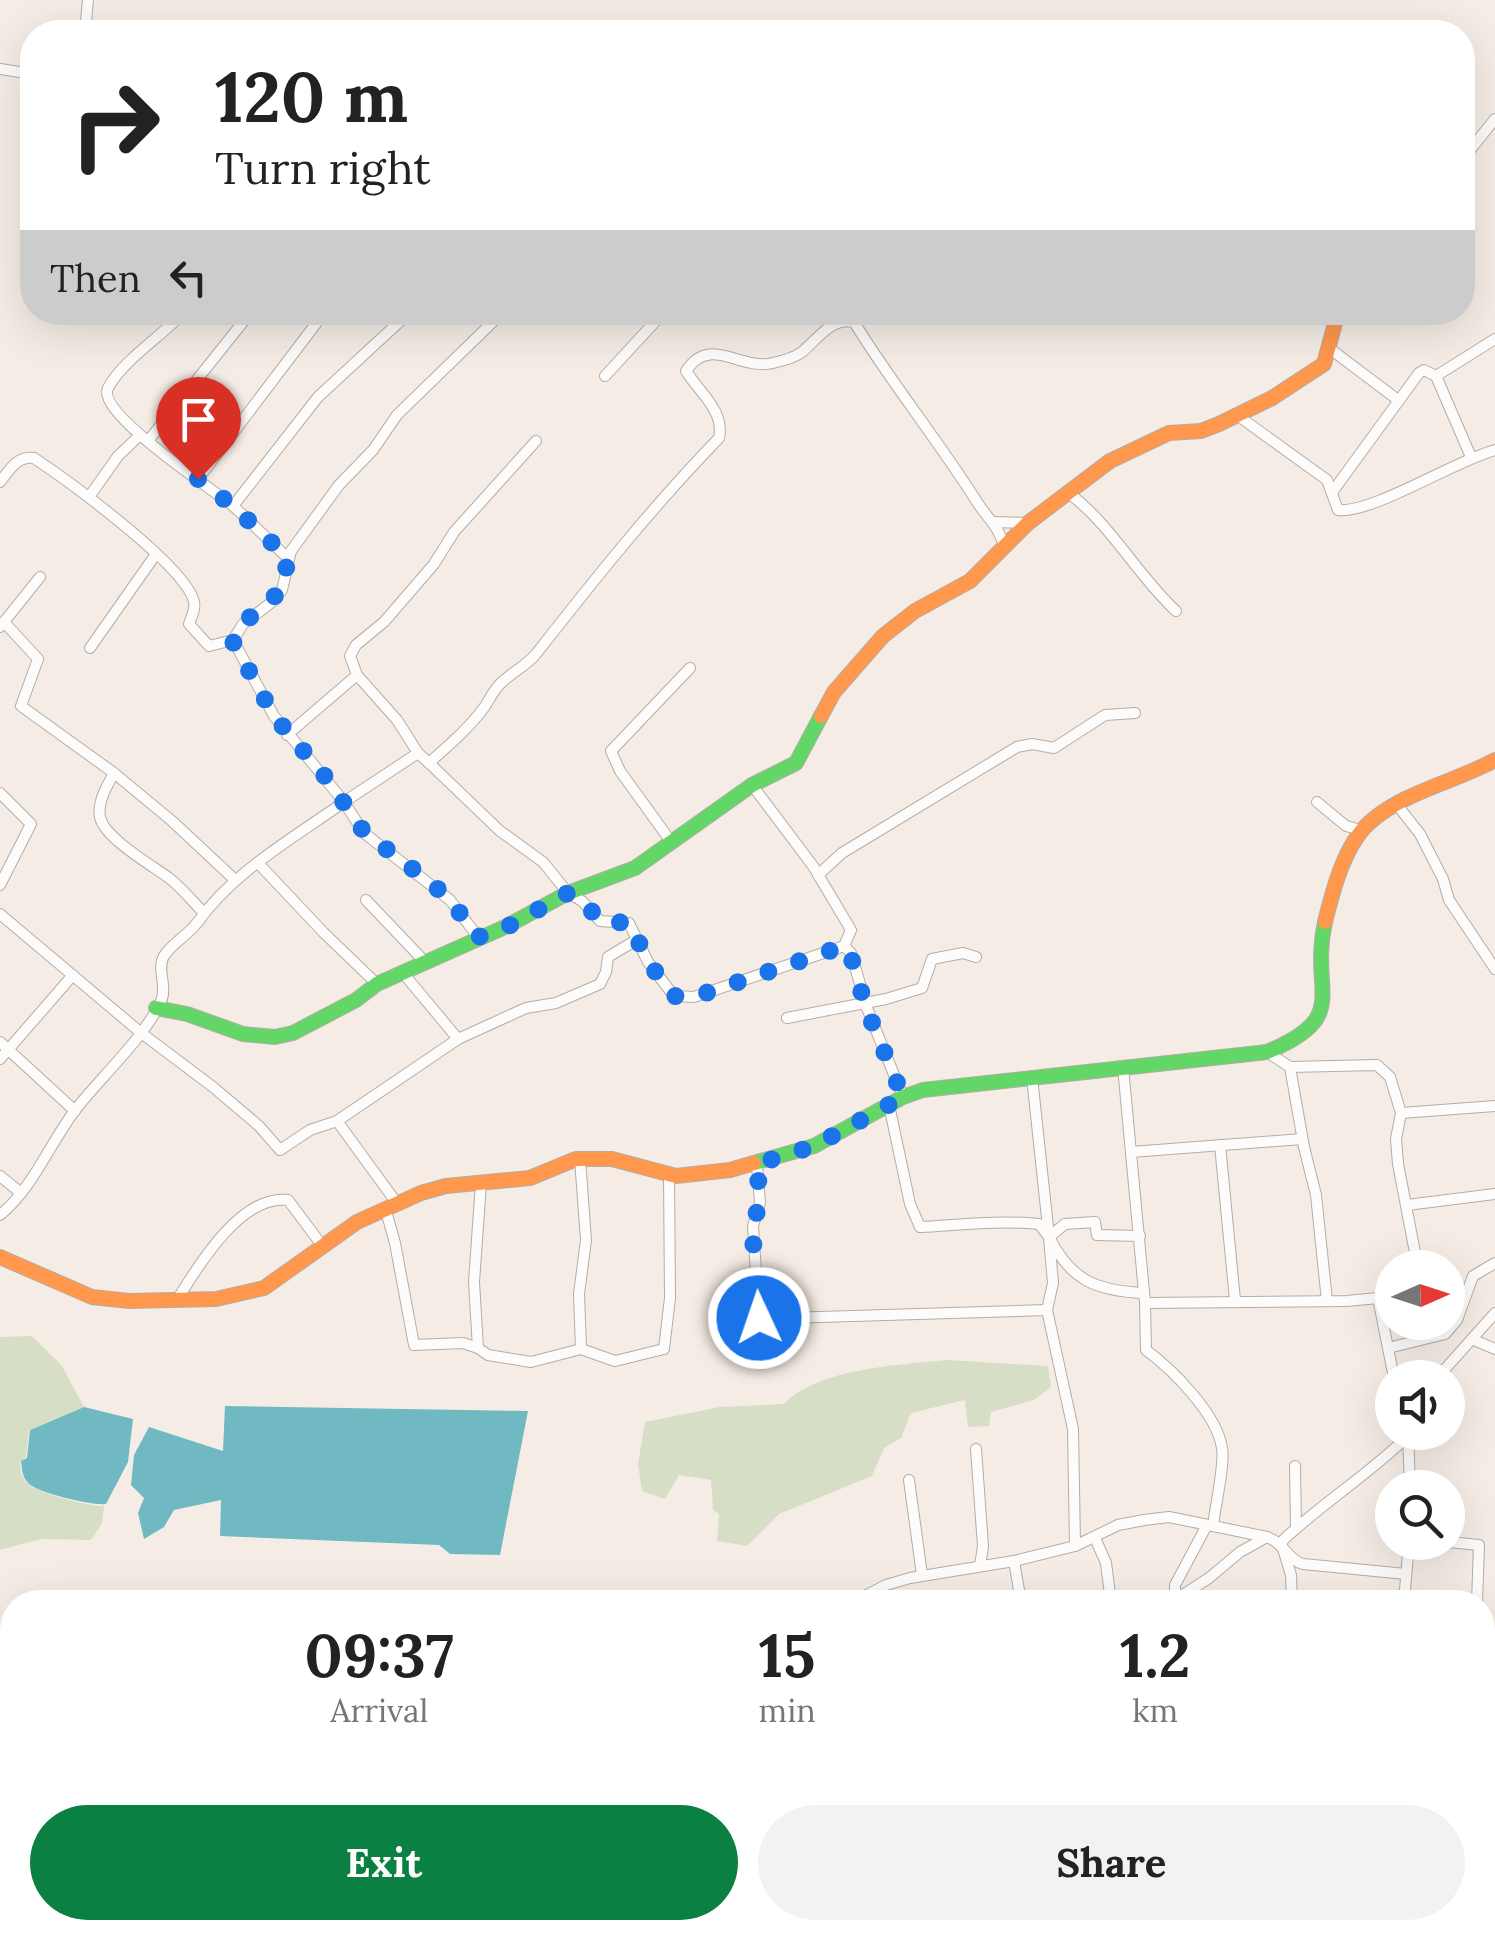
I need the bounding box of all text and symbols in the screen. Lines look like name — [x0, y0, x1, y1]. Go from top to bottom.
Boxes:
text: 120 m — [215, 52, 408, 141]
icon: right — [50, 60, 180, 190]
text: Turn right — [215, 139, 431, 196]
icon: left — [161, 250, 216, 305]
text: Then — [50, 254, 141, 302]
pin — [156, 377, 241, 480]
icon: arrive — [171, 392, 226, 447]
north arrow — [1375, 1250, 1465, 1340]
map controls — [1375, 1250, 1465, 1560]
position arrow — [707, 1266, 811, 1370]
button: sound — [1375, 1360, 1465, 1450]
button: search — [1375, 1470, 1465, 1560]
text: 09:37 — [305, 1617, 454, 1693]
text: 15 — [759, 1617, 815, 1693]
text: 1.2 — [1120, 1617, 1190, 1693]
text: Arrival — [330, 1690, 428, 1731]
text: min — [759, 1690, 816, 1731]
text: km — [1132, 1690, 1178, 1731]
button: Exit — [30, 1805, 738, 1920]
button: Share — [758, 1805, 1465, 1920]

